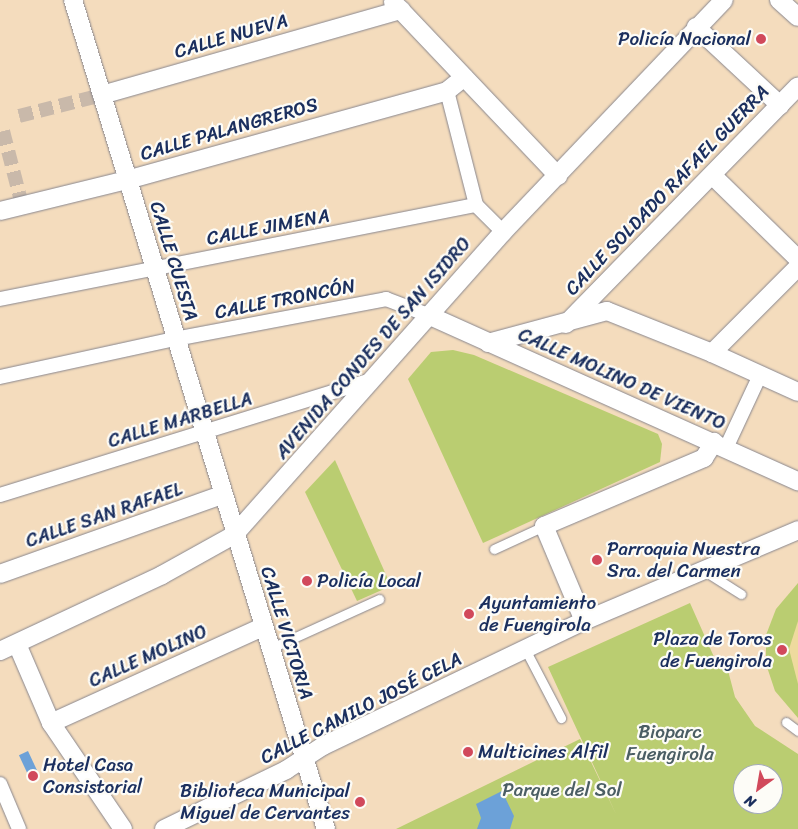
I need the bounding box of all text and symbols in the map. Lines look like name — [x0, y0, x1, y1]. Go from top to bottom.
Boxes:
street label: CALLE NUEVA — [171, 9, 291, 63]
place label: Policía Nacional — [618, 28, 751, 50]
marker: Policía Nacional — [755, 33, 767, 45]
street label: CALLE SOLDADO RAFAEL GUERRA — [560, 80, 774, 300]
street label: CALLE PALANGREROS — [138, 93, 320, 165]
street label: CALLE CUESTA — [145, 198, 203, 324]
street label: CALLE JIMENA — [204, 204, 332, 250]
street label: AVENIDA CONDES DE SAN ISIDRO — [270, 232, 476, 464]
street label: CALLE TRONCÓN — [213, 274, 357, 324]
street label: CALLE MOLINO DE VIENTO — [516, 323, 728, 435]
street label: CALLE MARBELLA — [105, 387, 255, 453]
street label: CALLE SAN RAFAEL — [22, 477, 186, 553]
place label: Parroquia Nuestra Sra. del Carmen — [607, 538, 760, 582]
marker: Parroquia Nuestra Sra. del Carmen — [591, 554, 603, 566]
street label: CALLE VICTORIA — [256, 563, 318, 703]
place label: Policía Local — [317, 570, 421, 592]
marker: Policía Local — [301, 575, 313, 587]
place label: Ayuntamiento de Fuengirola — [479, 592, 596, 636]
marker: Ayuntamiento de Fuengirola — [463, 608, 475, 620]
street label: CALLE MOLINO — [86, 620, 210, 692]
place label: Plaza de Toros de Fuengirola — [653, 628, 772, 672]
marker: Plaza de Toros de Fuengirola — [776, 644, 788, 656]
street label: CALLE CAMILO JOSÉ CELA — [257, 647, 465, 769]
park label: Bioparc Fuengirola — [626, 721, 714, 765]
place label: Multicines Alfil — [478, 741, 608, 763]
marker: Multicines Alfil — [462, 746, 474, 758]
place label: Hotel Casa Consistorial — [43, 754, 142, 798]
north arrow — [733, 764, 783, 814]
marker: Hotel Casa Consistorial — [27, 770, 39, 782]
park label: Parque del Sol — [502, 779, 622, 801]
place label: Biblioteca Municipal Miguel de Cervantes — [180, 780, 350, 824]
text: N — [740, 788, 761, 814]
marker: Biblioteca Municipal Miguel de Cervantes — [354, 796, 366, 808]

